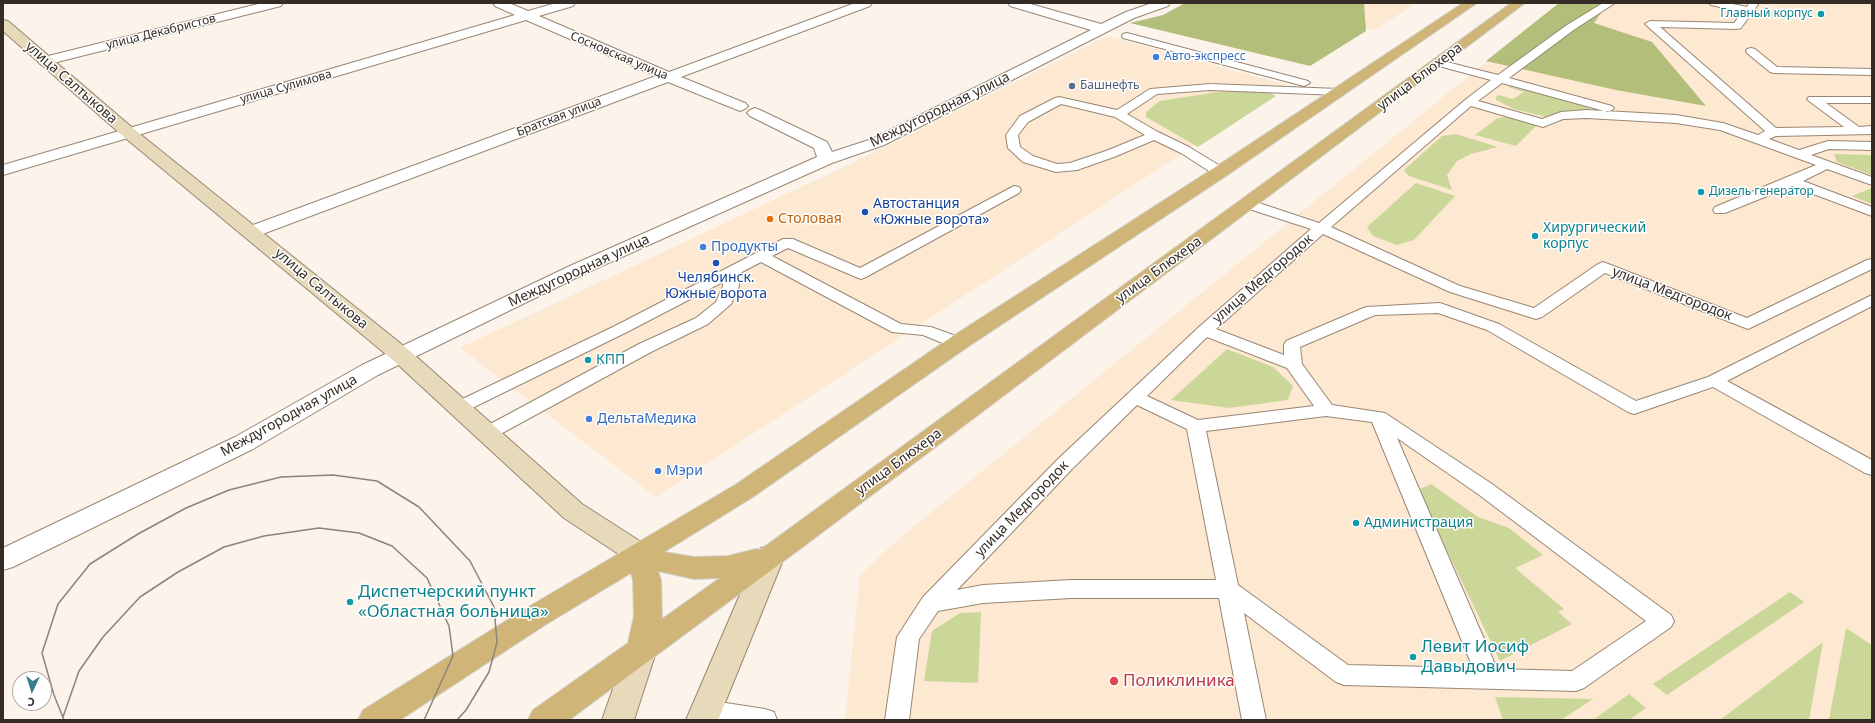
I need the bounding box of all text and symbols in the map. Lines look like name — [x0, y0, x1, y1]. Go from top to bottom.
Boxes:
place label: Главный корпус — [1720, 7, 1813, 21]
marker: Главный корпус — [1816, 9, 1826, 19]
street label: улица Декабристов — [105, 11, 217, 53]
street label: Сосновская улица — [568, 29, 670, 83]
street label: улица Салтыкова — [21, 38, 121, 128]
street label: улица Блюхера — [1374, 40, 1466, 114]
place label: Авто-экспресс — [1164, 50, 1246, 64]
marker: Авто-экспресс — [1151, 52, 1161, 62]
street label: улица Сулимова — [239, 67, 333, 107]
street label: Междугородная улица — [867, 69, 1013, 151]
place label: Башнефть — [1080, 79, 1140, 93]
marker: Башнефть — [1067, 81, 1077, 91]
street label: Братская улица — [515, 94, 603, 140]
place label: Дизель генератор — [1709, 185, 1814, 199]
marker: Дизель генератор — [1696, 187, 1706, 197]
place label: Автостанция «Южные ворота» — [873, 196, 989, 228]
marker: Автостанция «Южные ворота» — [860, 207, 870, 217]
place label: Столовая — [778, 211, 842, 227]
marker: Столовая — [765, 214, 775, 224]
place label: Хирургический корпус — [1543, 220, 1646, 252]
street label: Междугородная улица — [506, 231, 652, 311]
street label: улица Медгородок — [1209, 231, 1317, 327]
marker: Хирургический корпус — [1530, 231, 1540, 241]
street label: улица Блюхера — [1113, 233, 1205, 307]
place label: Продукты — [711, 239, 778, 255]
marker: Продукты — [698, 242, 708, 252]
street label: улица Салтыкова — [271, 245, 371, 333]
marker: Челябинск. Южные ворота — [711, 258, 721, 268]
street label: улица Медгородок — [1610, 263, 1734, 325]
place label: Челябинск. Южные ворота — [665, 270, 767, 302]
place label: КПП — [596, 352, 625, 368]
marker: КПП — [583, 355, 593, 365]
street label: Междугородная улица — [218, 371, 360, 461]
place label: ДельтаМедика — [597, 411, 697, 427]
marker: ДельтаМедика — [584, 414, 594, 424]
street label: улица Блюхера — [853, 425, 945, 499]
street label: улица Медгородок — [972, 457, 1072, 561]
place label: Мэри — [666, 463, 703, 479]
marker: Мэри — [653, 466, 663, 476]
place label: Администрация — [1364, 515, 1473, 531]
marker: Администрация — [1351, 518, 1361, 528]
place label: Диспетчерский пункт «Областная больница» — [358, 582, 549, 622]
marker: Диспетчерский пункт «Областная больница» — [345, 597, 355, 607]
place label: Левит Иосиф Давыдович — [1421, 637, 1529, 677]
marker: Левит Иосиф Давыдович — [1408, 652, 1418, 662]
north arrow — [12, 671, 52, 711]
place label: Поликлиника — [1123, 671, 1235, 691]
marker: Поликлиника — [1108, 675, 1120, 687]
text: С — [27, 695, 35, 710]

